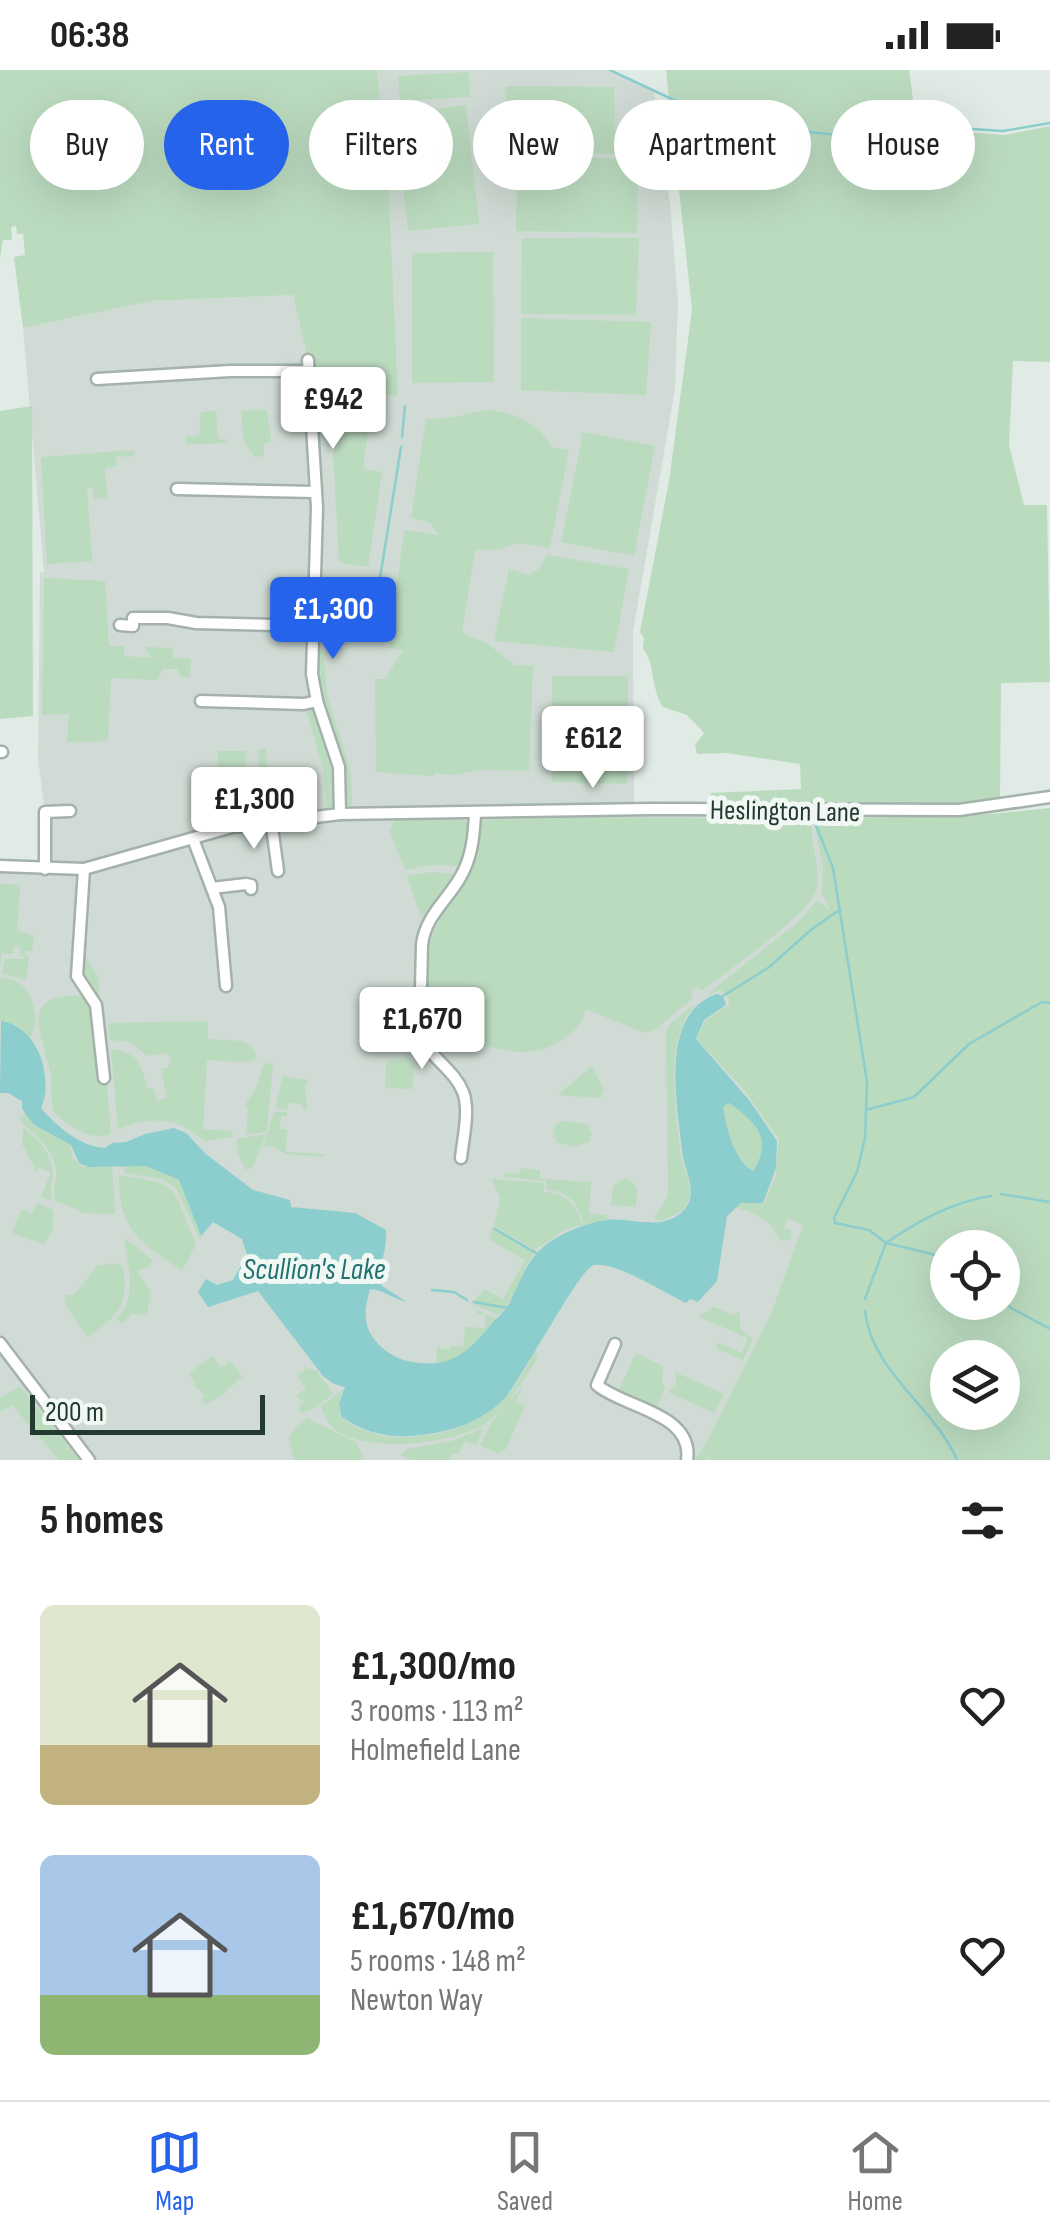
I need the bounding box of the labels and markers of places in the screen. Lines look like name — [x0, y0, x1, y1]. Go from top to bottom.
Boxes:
pin: £942 — [274, 367, 392, 452]
pin: £1,300 — [252, 577, 414, 662]
pin: £612 — [534, 706, 652, 791]
pin: £1,300 — [173, 767, 335, 852]
pin: £1,670 — [341, 987, 503, 1072]

